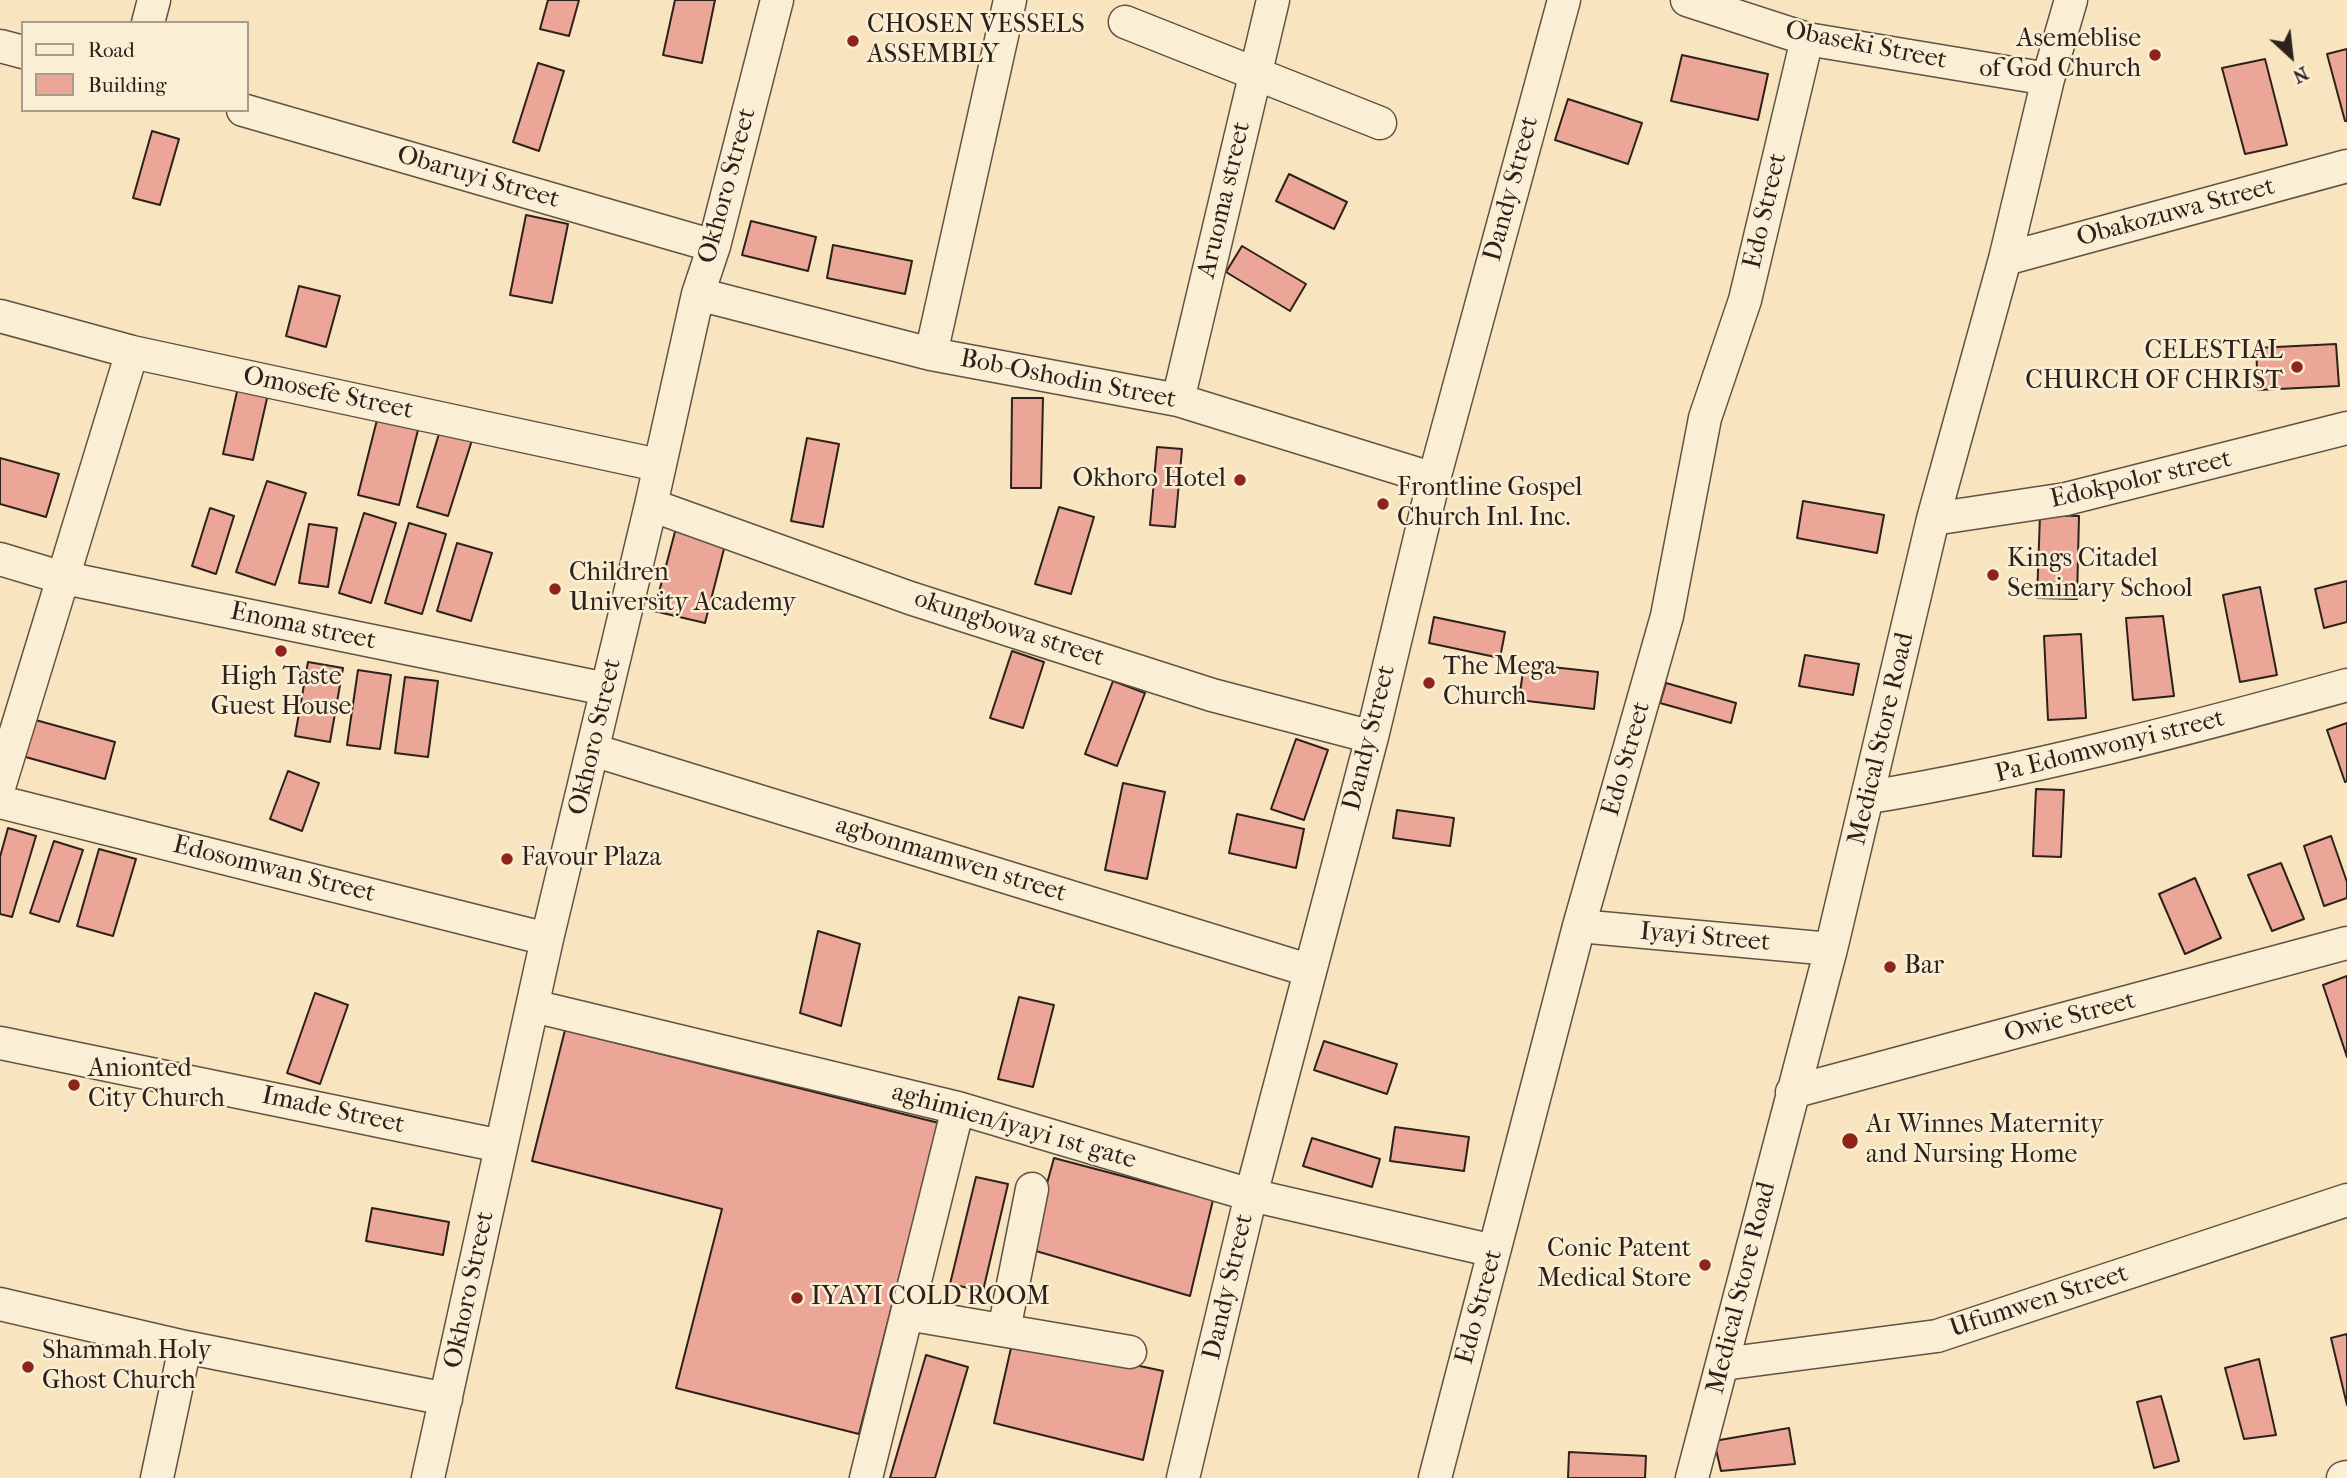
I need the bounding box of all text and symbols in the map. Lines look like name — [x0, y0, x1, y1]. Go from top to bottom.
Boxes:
place label: CHOSEN VESSELS ASSEMBLY — [867, 10, 1085, 72]
street label: Obaseki Street — [1783, 15, 1949, 77]
legend — [21, 21, 248, 112]
north arrow — [2256, 21, 2326, 91]
place label: Asemeblise of God Church — [1979, 24, 2141, 86]
marker: CHOSEN VESSELS ASSEMBLY — [845, 33, 861, 49]
text: Road — [88, 38, 135, 62]
marker: Asemeblise of God Church — [2147, 47, 2163, 63]
text: N — [2289, 62, 2312, 88]
text: Building — [88, 73, 166, 97]
street label: Okhoro Street — [692, 105, 764, 267]
street label: Dandy Street — [1478, 113, 1546, 265]
street label: Aruoma street — [1192, 119, 1258, 281]
street label: Obaruyi Street — [393, 140, 563, 216]
street label: Edo Street — [1738, 150, 1794, 272]
street label: Obakozuwa Street — [2074, 172, 2278, 254]
place label: CELESTIAL CHURCH OF CHRIST — [2025, 336, 2283, 398]
street label: Bob-Oshodin Street — [957, 344, 1179, 416]
marker: CELESTIAL CHURCH OF CHRIST — [2289, 359, 2305, 375]
street label: Omosefe Street — [240, 361, 416, 427]
street label: Edokpolor street — [2047, 444, 2235, 516]
place label: Okhoro Hotel — [1072, 464, 1226, 496]
marker: Okhoro Hotel — [1232, 472, 1248, 488]
place label: Frontline Gospel Church Inl. Inc. — [1397, 473, 1583, 534]
marker: Frontline Gospel Church Inl. Inc. — [1375, 496, 1391, 512]
place label: Kings Citadel Seminary School — [2007, 544, 2193, 606]
place label: Children University Academy — [569, 558, 796, 620]
marker: Kings Citadel Seminary School — [1985, 567, 2001, 583]
marker: Children University Academy — [547, 581, 563, 597]
street label: okungbowa street — [910, 584, 1108, 674]
street label: Enoma street — [227, 596, 379, 658]
street label: Medical Store Road — [1842, 630, 1922, 848]
marker: High Taste Guest House — [273, 643, 289, 659]
place label: The Mega Church — [1443, 652, 1556, 714]
street label: Okhoro Street — [563, 656, 629, 818]
place label: High Taste Guest House — [211, 662, 351, 724]
street label: Dandy Street — [1337, 662, 1403, 814]
marker: The Mega Church — [1421, 675, 1437, 691]
street label: Edo Street — [1596, 698, 1658, 820]
street label: Pa Edomwonyi street — [1992, 703, 2228, 791]
street label: agbonmamwen street — [832, 810, 1070, 910]
street label: Edosomwan Street — [170, 830, 378, 910]
place label: Favour Plaza — [521, 843, 662, 875]
marker: Favour Plaza — [499, 851, 515, 867]
street label: Iyayi Street — [1639, 917, 1771, 959]
place label: Bar — [1904, 951, 1944, 983]
marker: Bar — [1882, 959, 1898, 975]
street label: Owie Street — [2001, 986, 2139, 1050]
place label: Anionted City Church — [88, 1054, 225, 1116]
marker: Anionted City Church — [66, 1077, 82, 1093]
street label: aghimien/iyayi 1st gate — [888, 1077, 1140, 1177]
street label: Imade Street — [259, 1081, 407, 1141]
place label: A1 Winnes Maternity and Nursing Home — [1866, 1110, 2104, 1172]
marker: A1 Winnes Maternity and Nursing Home — [1840, 1131, 1860, 1151]
street label: Medical Store Road — [1701, 1179, 1783, 1397]
street label: Okhoro Street — [438, 1209, 502, 1371]
street label: Dandy Street — [1197, 1211, 1261, 1363]
place label: Conic Patent Medical Store — [1537, 1234, 1691, 1296]
street label: Edo Street — [1450, 1246, 1510, 1368]
marker: Conic Patent Medical Store — [1697, 1257, 1713, 1273]
street label: Ufumwen Street — [1946, 1258, 2132, 1346]
place label: IYAYI COLD ROOM — [811, 1282, 1050, 1314]
marker: IYAYI COLD ROOM — [789, 1290, 805, 1306]
place label: Shammah Holy Ghost Church — [42, 1336, 211, 1398]
marker: Shammah Holy Ghost Church — [20, 1359, 36, 1375]

